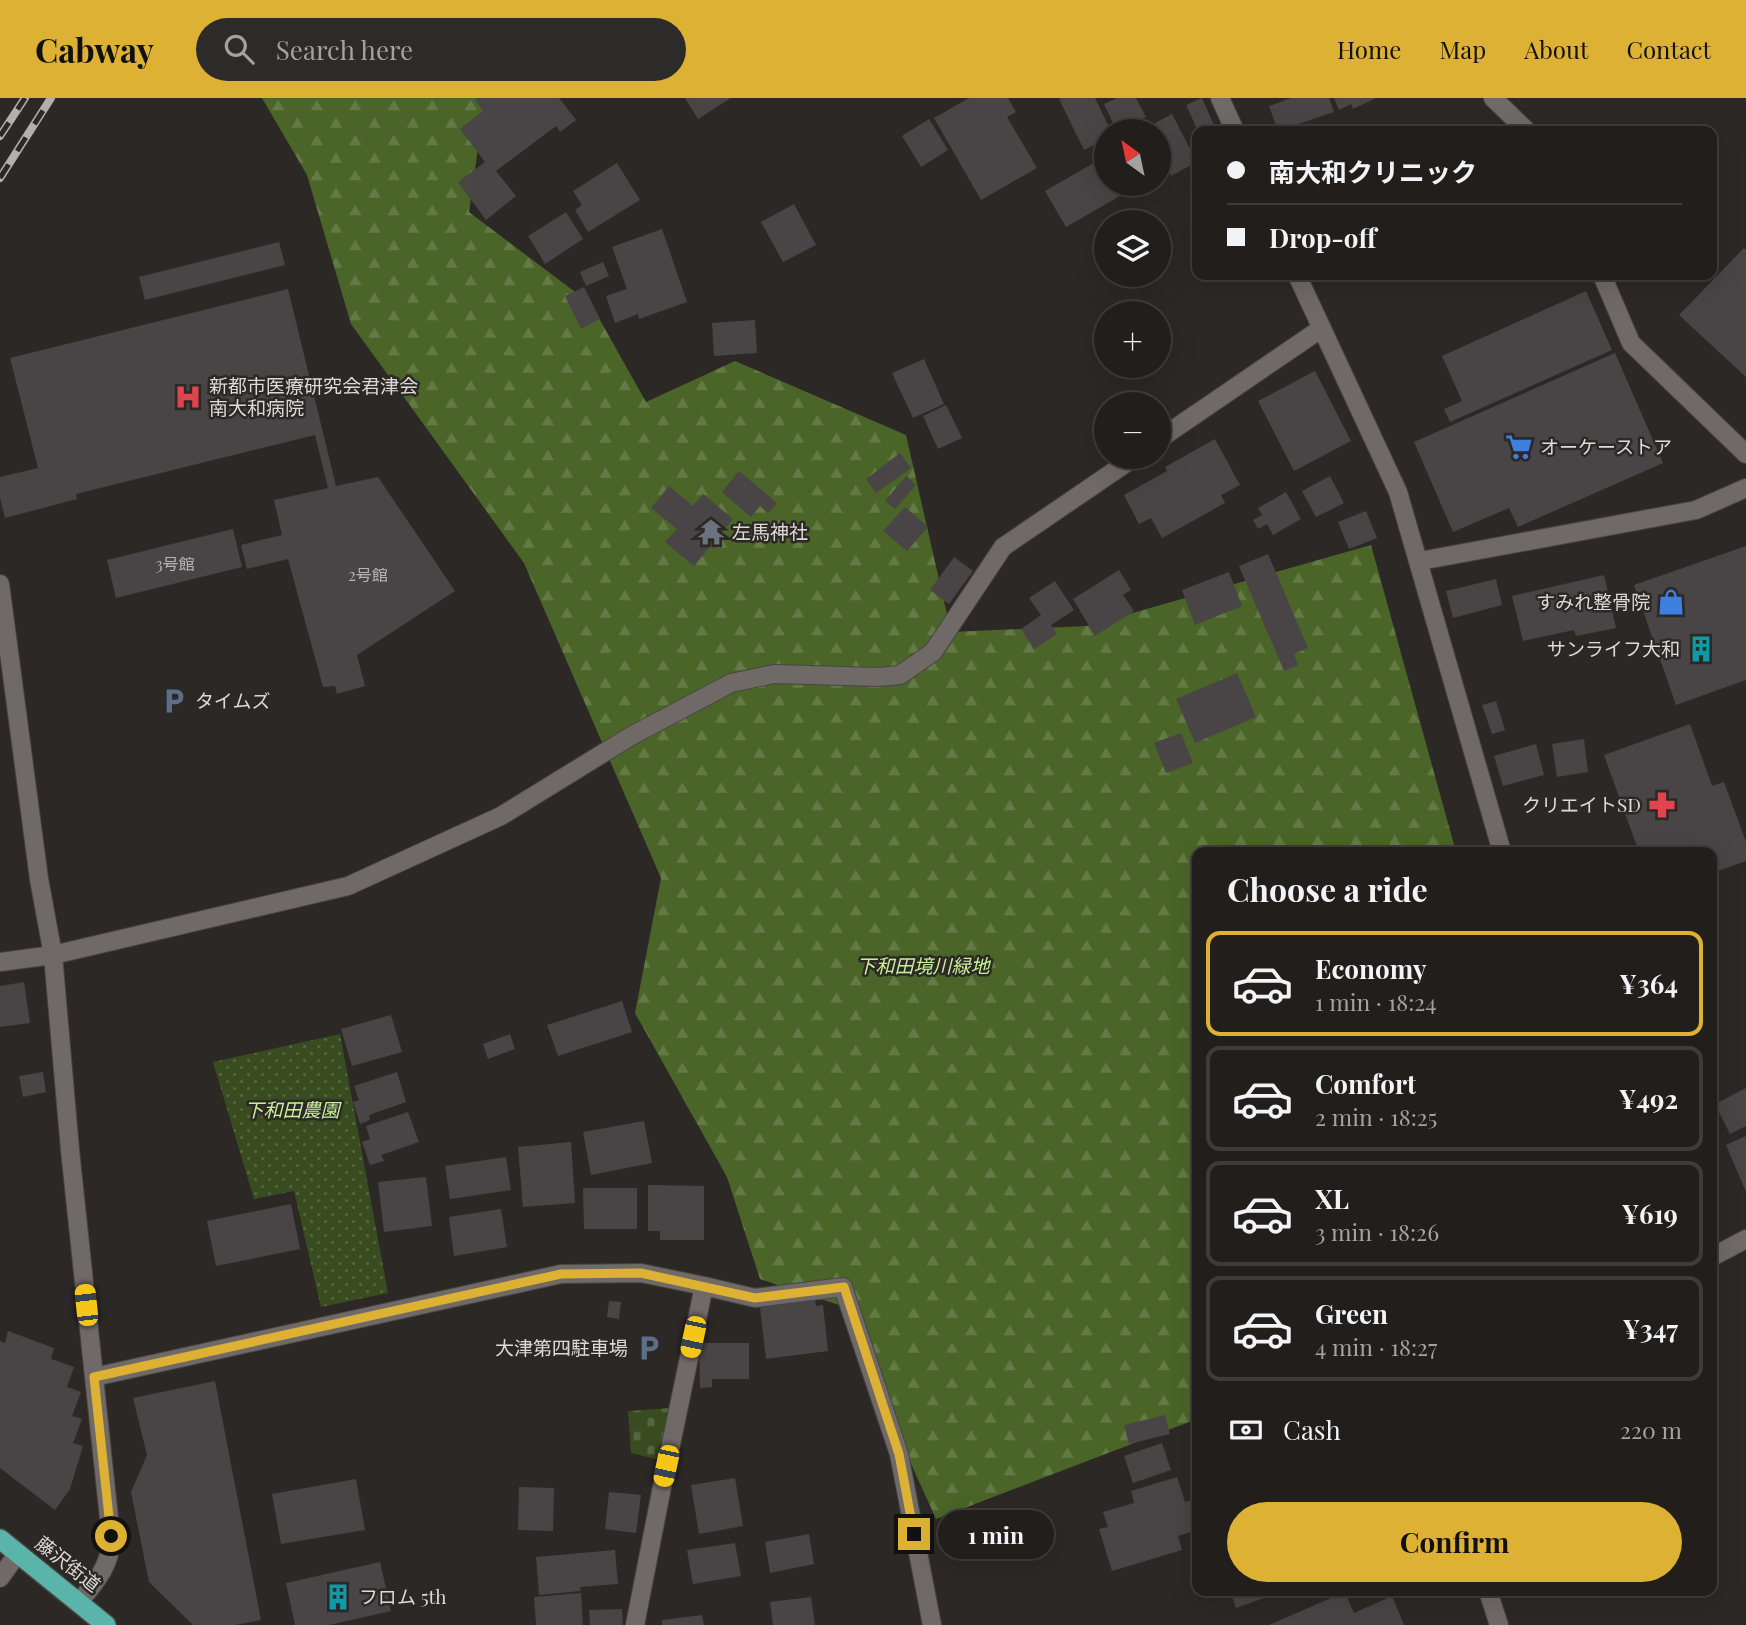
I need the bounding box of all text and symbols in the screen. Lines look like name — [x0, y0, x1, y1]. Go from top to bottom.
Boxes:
search box — [196, 18, 686, 81]
text: Cabway — [35, 27, 154, 71]
icon: search — [220, 30, 258, 68]
text: Search here — [276, 32, 413, 67]
text: Home — [1337, 33, 1401, 65]
text: Map — [1439, 33, 1486, 65]
text: About — [1524, 33, 1588, 65]
text: Contact — [1626, 33, 1711, 65]
north arrow — [1094, 119, 1171, 196]
map controls — [1094, 119, 1171, 469]
text: 南大和クリニック — [1269, 154, 1477, 189]
button: layers — [1094, 210, 1171, 287]
text: Drop-off — [1269, 220, 1376, 255]
button: + — [1094, 301, 1171, 378]
place label: 新都市医療研究会君津会 南大和病院 — [209, 372, 418, 420]
hospital icon: 新都市医療研究会君津会 南大和病院 — [173, 382, 203, 412]
button: − — [1094, 392, 1171, 469]
supermarket icon: オーケーストア — [1504, 432, 1534, 462]
place label: オーケーストア — [1540, 433, 1672, 459]
temple icon: 左馬神社 — [696, 517, 726, 547]
place label: 左馬神社 — [732, 518, 808, 544]
house number: 3号館 — [155, 553, 195, 574]
house number: 2号館 — [348, 564, 388, 585]
shop icon: すみれ整骨院 — [1656, 587, 1686, 617]
place label: すみれ整骨院 — [1536, 588, 1650, 614]
building icon: サンライフ大和 — [1686, 634, 1716, 664]
place label: サンライフ大和 — [1547, 635, 1680, 661]
parking icon: タイムズ — [159, 686, 189, 716]
place label: タイムズ — [195, 687, 271, 713]
pharmacy icon: クリエイトSD — [1647, 790, 1677, 820]
place label: クリエイトSD — [1522, 791, 1641, 817]
text: Choose a ride — [1227, 867, 1428, 910]
text: Economy — [1315, 951, 1426, 986]
park label: 下和田境川緑地 — [856, 952, 991, 978]
icon: car — [1231, 952, 1294, 1015]
text: ¥364 — [1619, 966, 1678, 1001]
text: 1 min · 18:24 — [1315, 986, 1437, 1017]
text: Comfort — [1315, 1066, 1416, 1101]
icon: car — [1231, 1067, 1294, 1130]
text: ¥492 — [1619, 1081, 1678, 1116]
park label: 下和田農園 — [244, 1096, 342, 1122]
text: 2 min · 18:25 — [1315, 1101, 1437, 1132]
text: XL — [1315, 1181, 1349, 1216]
icon: car — [1231, 1182, 1294, 1245]
text: ¥619 — [1621, 1196, 1678, 1231]
text: 3 min · 18:26 — [1315, 1216, 1439, 1247]
car — [74, 1283, 99, 1327]
text: Green — [1315, 1296, 1388, 1331]
icon: car — [1231, 1297, 1294, 1360]
text: ¥347 — [1622, 1311, 1678, 1346]
car — [679, 1314, 708, 1360]
text: 4 min · 18:27 — [1315, 1331, 1437, 1362]
parking icon: 大津第四駐車場 — [634, 1333, 664, 1363]
place label: 大津第四駐車場 — [495, 1334, 628, 1360]
icon: cash — [1227, 1411, 1265, 1449]
text: Cash — [1283, 1412, 1341, 1447]
text: 220 m — [1620, 1414, 1682, 1445]
car — [652, 1443, 681, 1489]
button: Confirm — [1227, 1502, 1682, 1582]
callout: 1 min — [939, 1510, 1054, 1558]
route end — [898, 1518, 930, 1550]
text: 1 min — [968, 1519, 1024, 1550]
route start — [95, 1520, 127, 1552]
street label: 藤沢街道 — [31, 1530, 107, 1597]
building icon: フロム 5th — [323, 1582, 353, 1612]
place label: フロム 5th — [359, 1583, 447, 1609]

